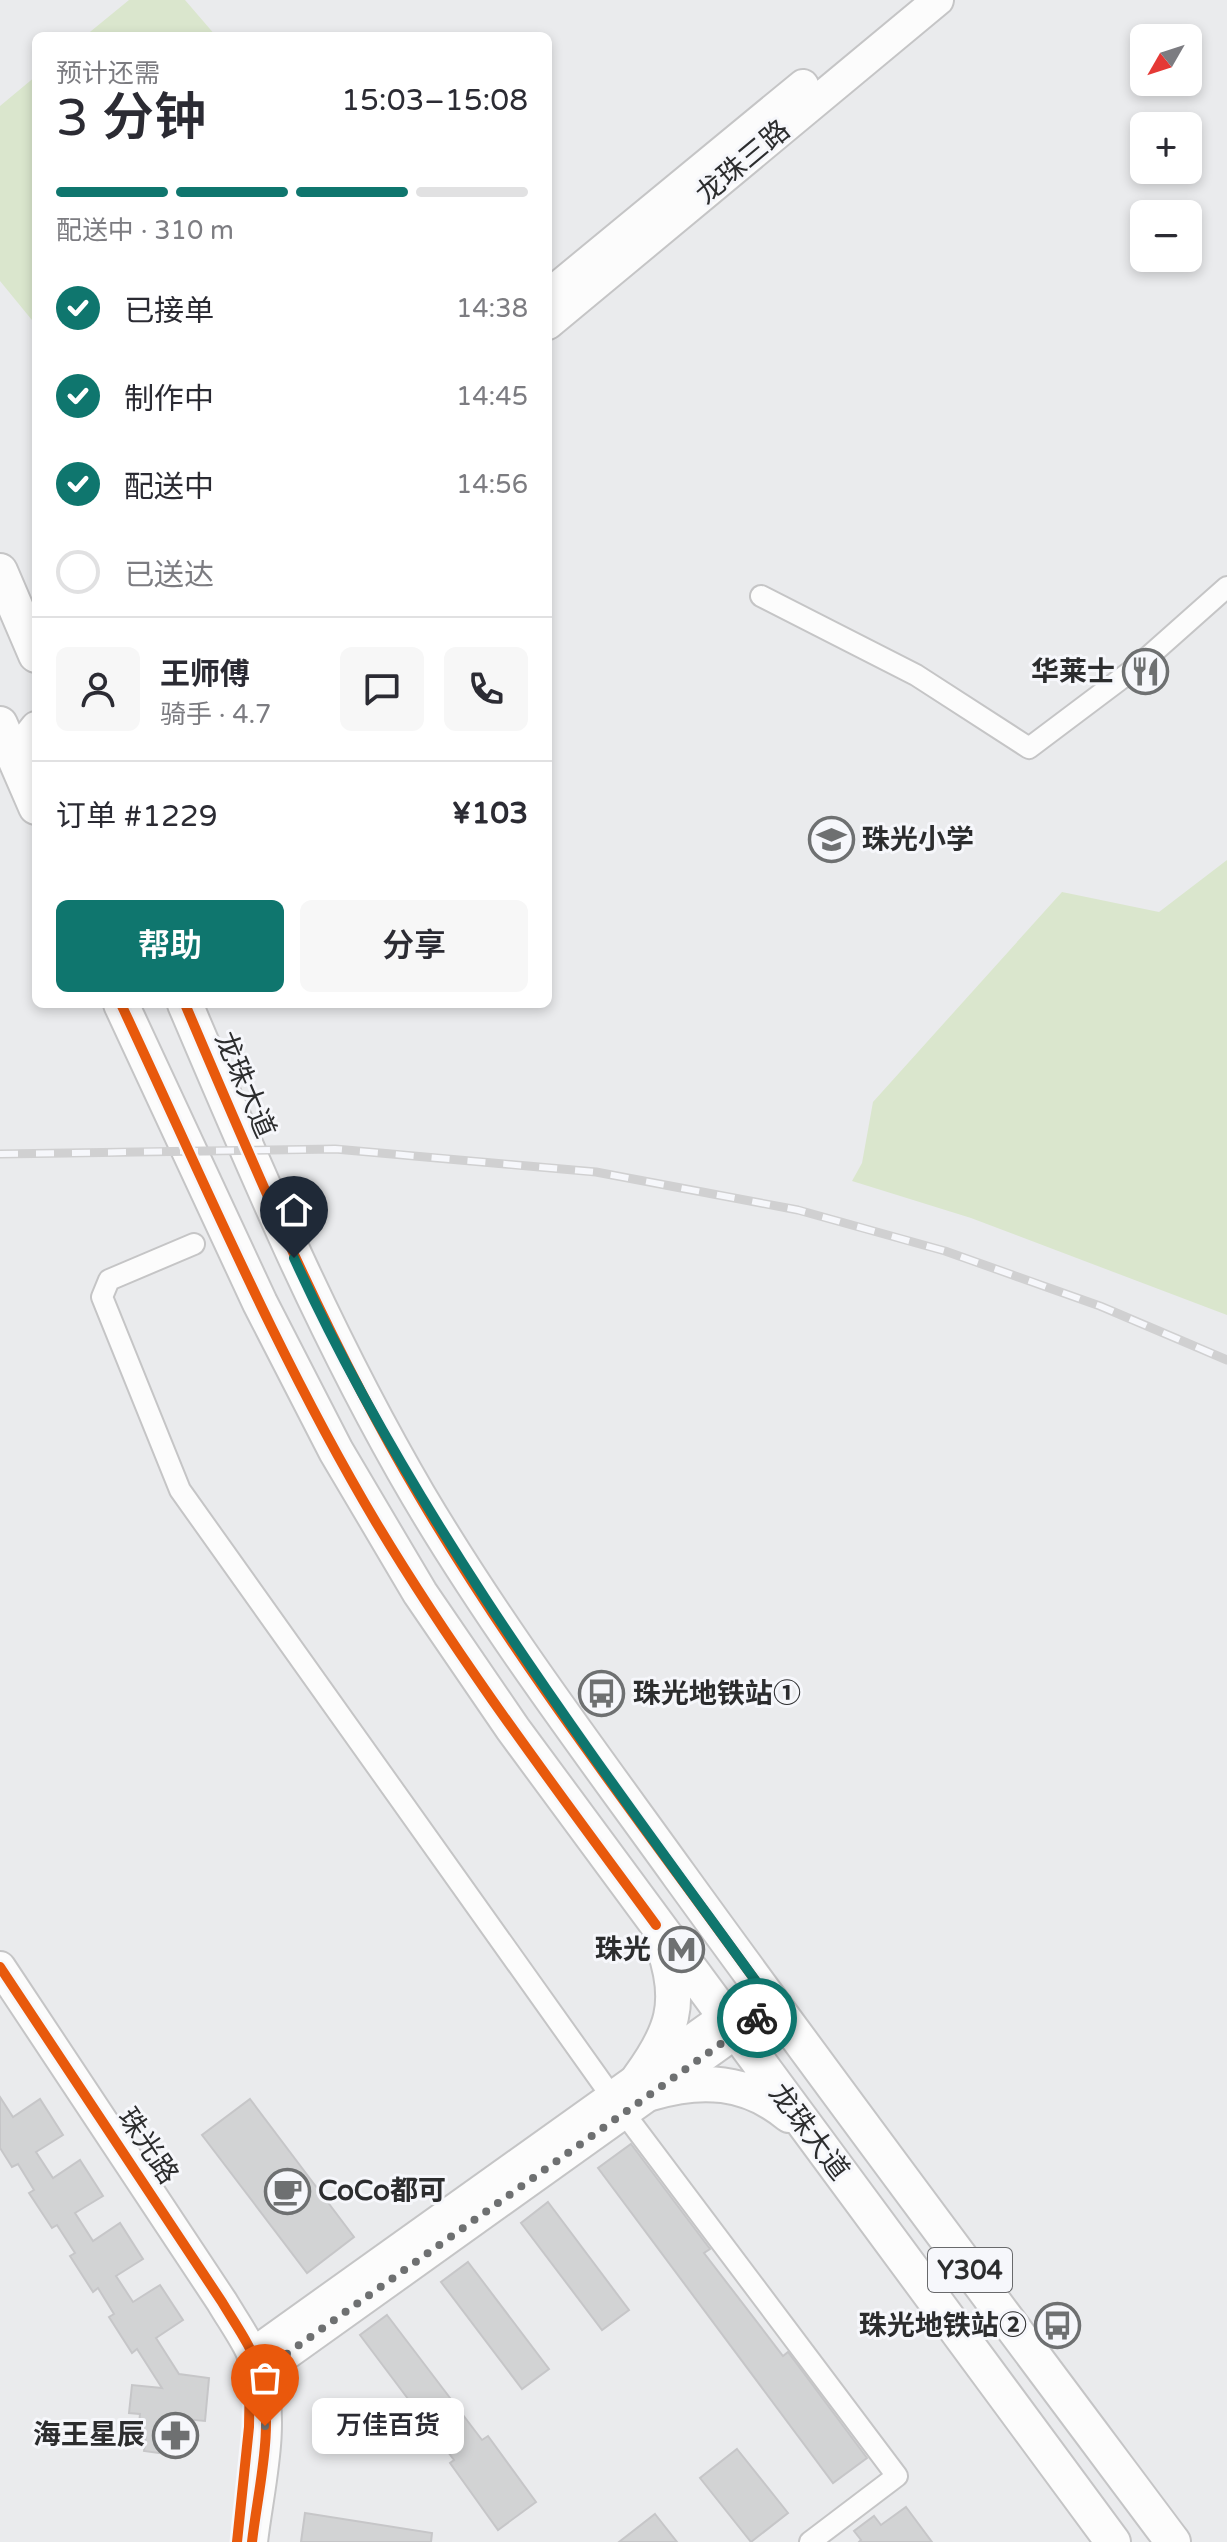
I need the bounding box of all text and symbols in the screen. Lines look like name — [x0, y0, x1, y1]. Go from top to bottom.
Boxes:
north arrow — [1130, 24, 1202, 96]
map controls — [1130, 24, 1202, 272]
text: 预计还需 — [56, 58, 160, 89]
text: 15:03–15:08 — [341, 82, 528, 119]
text: 3 分钟 — [56, 87, 206, 150]
button: + — [1130, 112, 1202, 184]
street label: 龙珠三路 — [689, 113, 797, 211]
button: − — [1130, 200, 1202, 272]
text: 配送中 · 310 m — [56, 215, 234, 246]
icon: check — [56, 286, 100, 330]
text: 已接单 — [124, 293, 214, 330]
text: 14:38 — [456, 293, 528, 324]
icon: check — [56, 374, 100, 418]
text: 制作中 — [124, 381, 214, 418]
text: 14:45 — [456, 381, 528, 412]
icon: check — [56, 462, 100, 506]
text: 配送中 — [124, 469, 214, 506]
text: 14:56 — [456, 469, 528, 500]
text: 已送达 — [124, 557, 214, 594]
button: person — [56, 647, 140, 731]
button: chat — [340, 647, 424, 731]
button: phone — [444, 647, 528, 731]
restaurant icon: 华莱士 — [1122, 648, 1170, 696]
place label: 华莱士 — [1031, 655, 1115, 689]
text: 王师傅 — [160, 656, 250, 693]
text: 骑手 · 4.7 — [160, 699, 271, 730]
text: ¥103 — [452, 795, 528, 832]
text: 订单 #1229 — [56, 798, 218, 835]
school or university icon: 珠光小学 — [807, 816, 855, 864]
place label: 珠光小学 — [862, 823, 974, 857]
button: 帮助 — [56, 900, 284, 992]
button: 分享 — [300, 900, 528, 992]
street label: 龙珠大道 — [207, 1027, 283, 1143]
pin — [260, 1176, 328, 1258]
icon: home — [272, 1188, 316, 1232]
bus stop icon: 珠光地铁站① — [578, 1670, 626, 1718]
place label: 珠光地铁站① — [633, 1677, 801, 1711]
metro station icon: 珠光 — [658, 1926, 706, 1974]
place label: 珠光 — [595, 1933, 651, 1967]
courier — [717, 1978, 797, 2058]
icon: bike — [735, 1996, 779, 2040]
street label: 龙珠大道 — [762, 2077, 856, 2187]
street label: 珠光路 — [110, 2102, 186, 2190]
cafe icon: CoCo都可 — [263, 2167, 311, 2215]
place label: CoCo都可 — [318, 2174, 446, 2208]
road number: Y304 — [928, 2248, 1012, 2292]
bus stop icon: 珠光地铁站② — [1034, 2302, 1082, 2350]
place label: 珠光地铁站② — [859, 2309, 1027, 2343]
pin — [231, 2344, 299, 2426]
icon: bag — [243, 2356, 287, 2400]
callout: 万佳百货 — [313, 2398, 465, 2454]
text: 万佳百货 — [336, 2410, 440, 2441]
pharmacy icon: 海王星辰 — [152, 2411, 200, 2459]
place label: 海王星辰 — [33, 2418, 145, 2452]

